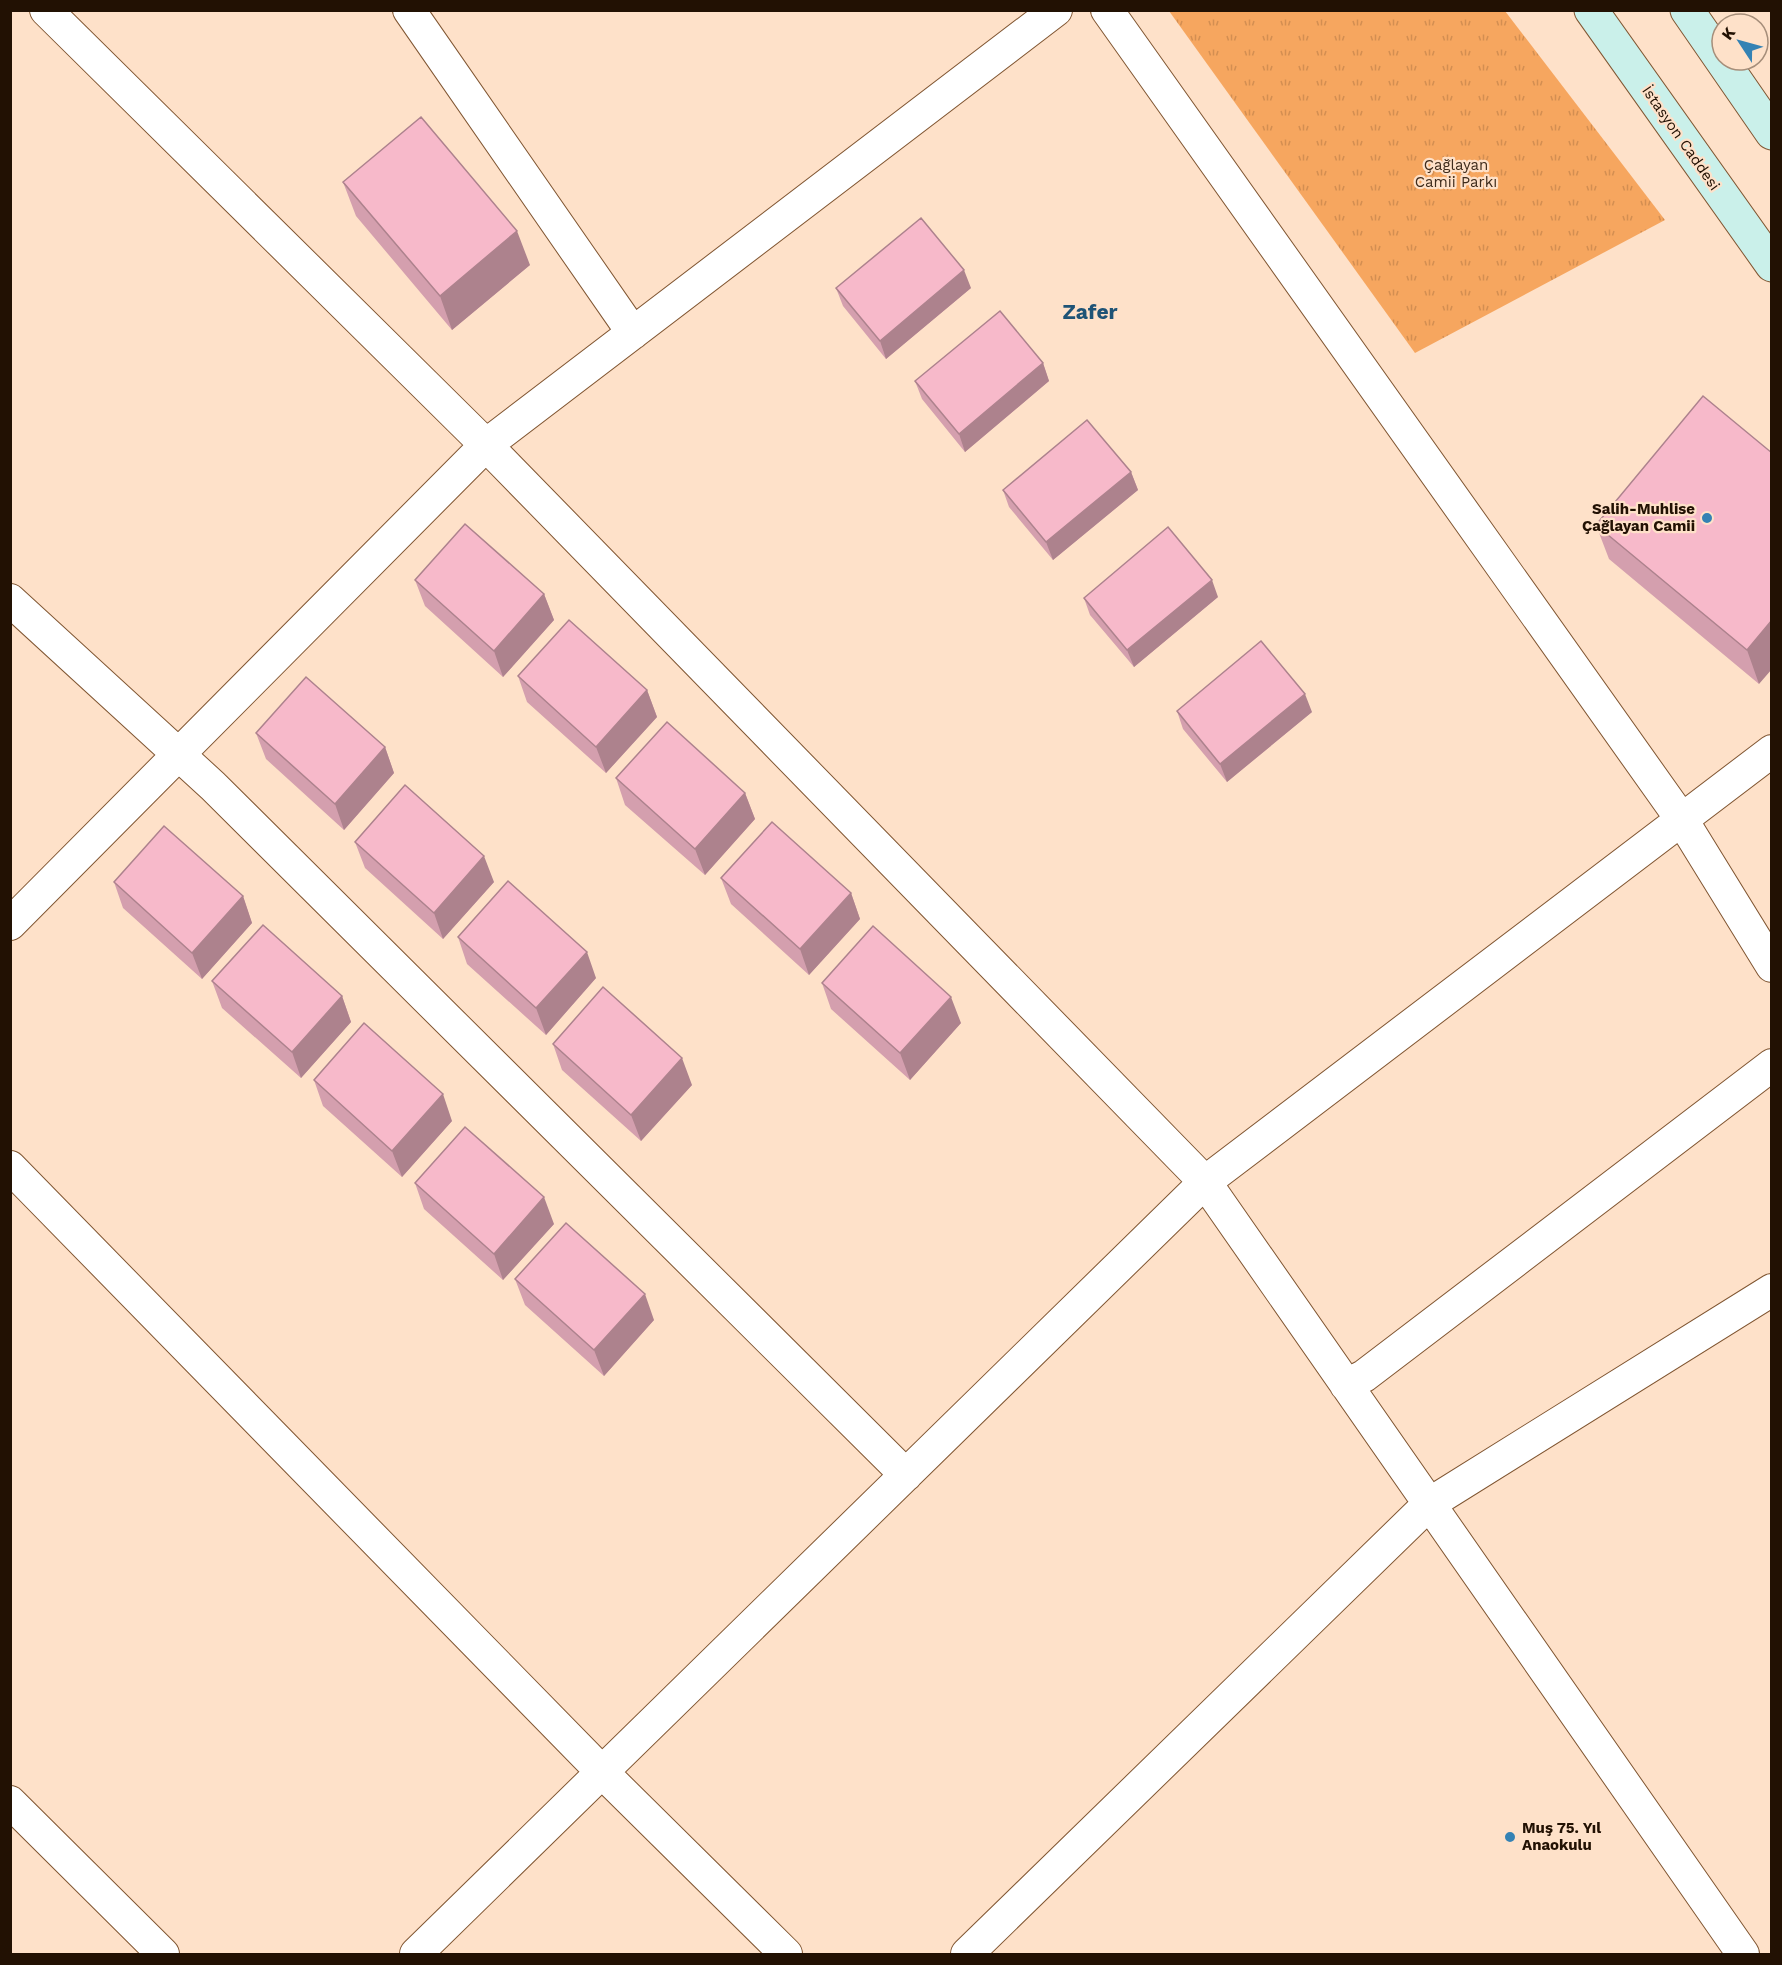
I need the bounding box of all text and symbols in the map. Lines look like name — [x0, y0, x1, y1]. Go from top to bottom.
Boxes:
north arrow — [1710, 12, 1770, 72]
text: K — [1717, 23, 1739, 44]
street label: İstasyon Caddesi — [1638, 82, 1724, 194]
park label: Çağlayan Camii Parkı — [1415, 156, 1497, 191]
district label: Zafer — [1062, 299, 1118, 324]
place label: Salih-Muhlise Çağlayan Camii — [1582, 500, 1695, 535]
marker: Salih-Muhlise Çağlayan Camii — [1700, 511, 1714, 525]
place label: Muş 75. Yıl Anaokulu — [1522, 1819, 1601, 1854]
marker: Muş 75. Yıl Anaokulu — [1503, 1830, 1517, 1844]

